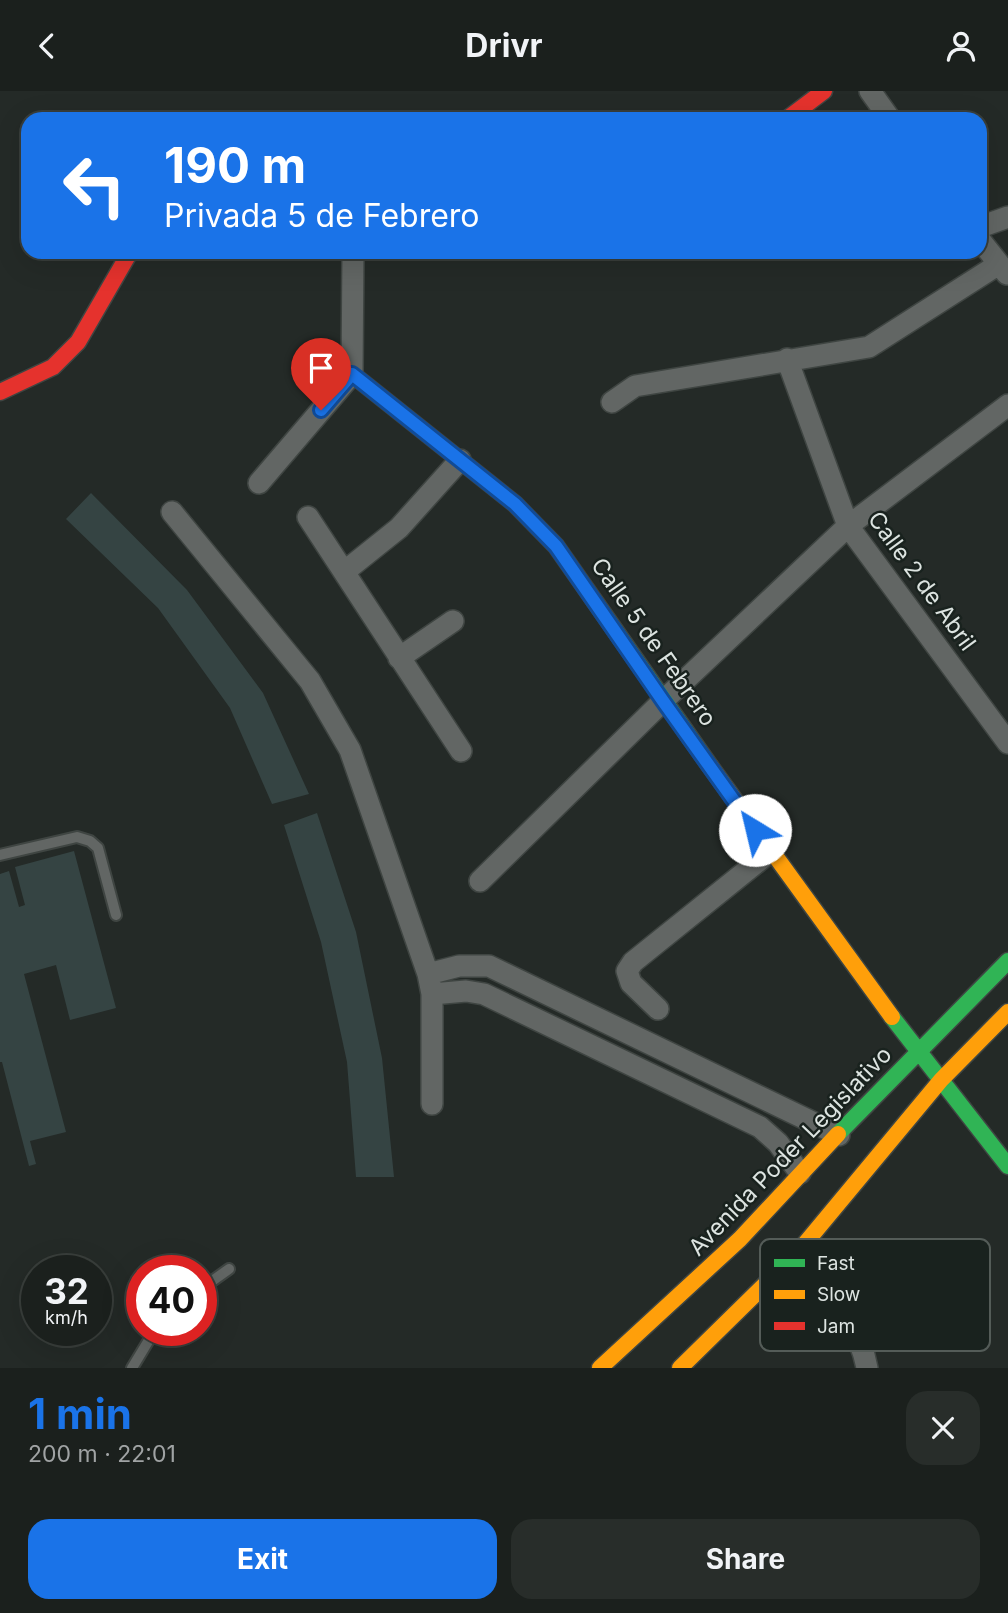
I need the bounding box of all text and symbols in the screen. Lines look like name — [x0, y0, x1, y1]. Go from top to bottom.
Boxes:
text: Drivr — [465, 26, 543, 65]
icon: back — [28, 27, 66, 65]
icon: person — [942, 27, 980, 65]
text: 190 m — [164, 136, 306, 195]
icon: left — [49, 140, 140, 231]
text: Privada 5 de Febrero — [164, 196, 480, 235]
pin — [291, 338, 351, 410]
icon: arrive — [302, 349, 340, 387]
street label: Calle 2 de Abril — [862, 506, 982, 656]
street label: Calle 5 de Febrero — [585, 552, 723, 732]
position arrow — [718, 793, 792, 867]
street label: Avenida Poder Legislativo — [683, 1041, 897, 1261]
legend — [760, 1239, 990, 1351]
text: Fast — [817, 1252, 855, 1275]
speed limit sign: 40 — [126, 1255, 217, 1346]
text: 32 — [44, 1270, 89, 1312]
text: Slow — [817, 1283, 860, 1306]
text: km/h — [45, 1307, 88, 1328]
text: Jam — [817, 1315, 855, 1338]
text: 1 min — [28, 1388, 132, 1439]
button: close — [906, 1391, 980, 1465]
text: 200 m · 22:01 — [28, 1440, 176, 1468]
button: Exit — [28, 1519, 497, 1599]
button: Share — [511, 1519, 980, 1599]

